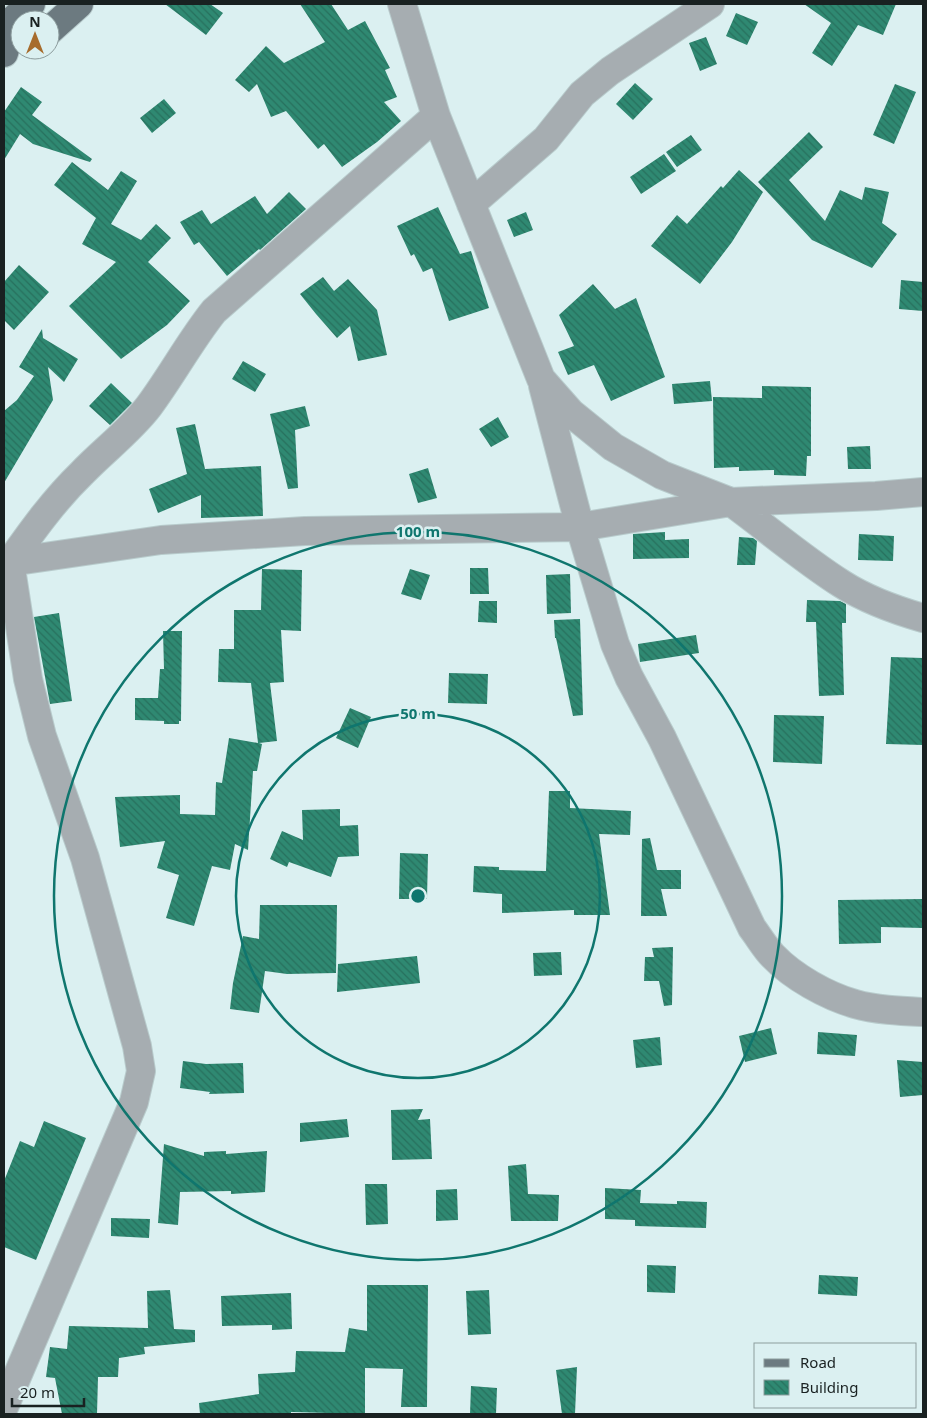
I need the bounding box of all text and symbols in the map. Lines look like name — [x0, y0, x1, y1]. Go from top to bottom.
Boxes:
north arrow — [10, 10, 60, 60]
text: N — [29, 12, 41, 31]
text: 100 m — [396, 521, 440, 541]
text: 50 m — [400, 703, 436, 723]
centre of rings — [409, 887, 427, 905]
legend — [754, 1343, 917, 1408]
text: Road — [800, 1352, 836, 1372]
scale bar — [12, 1376, 85, 1408]
text: Building — [800, 1377, 858, 1397]
text: 20 m — [20, 1382, 55, 1402]

